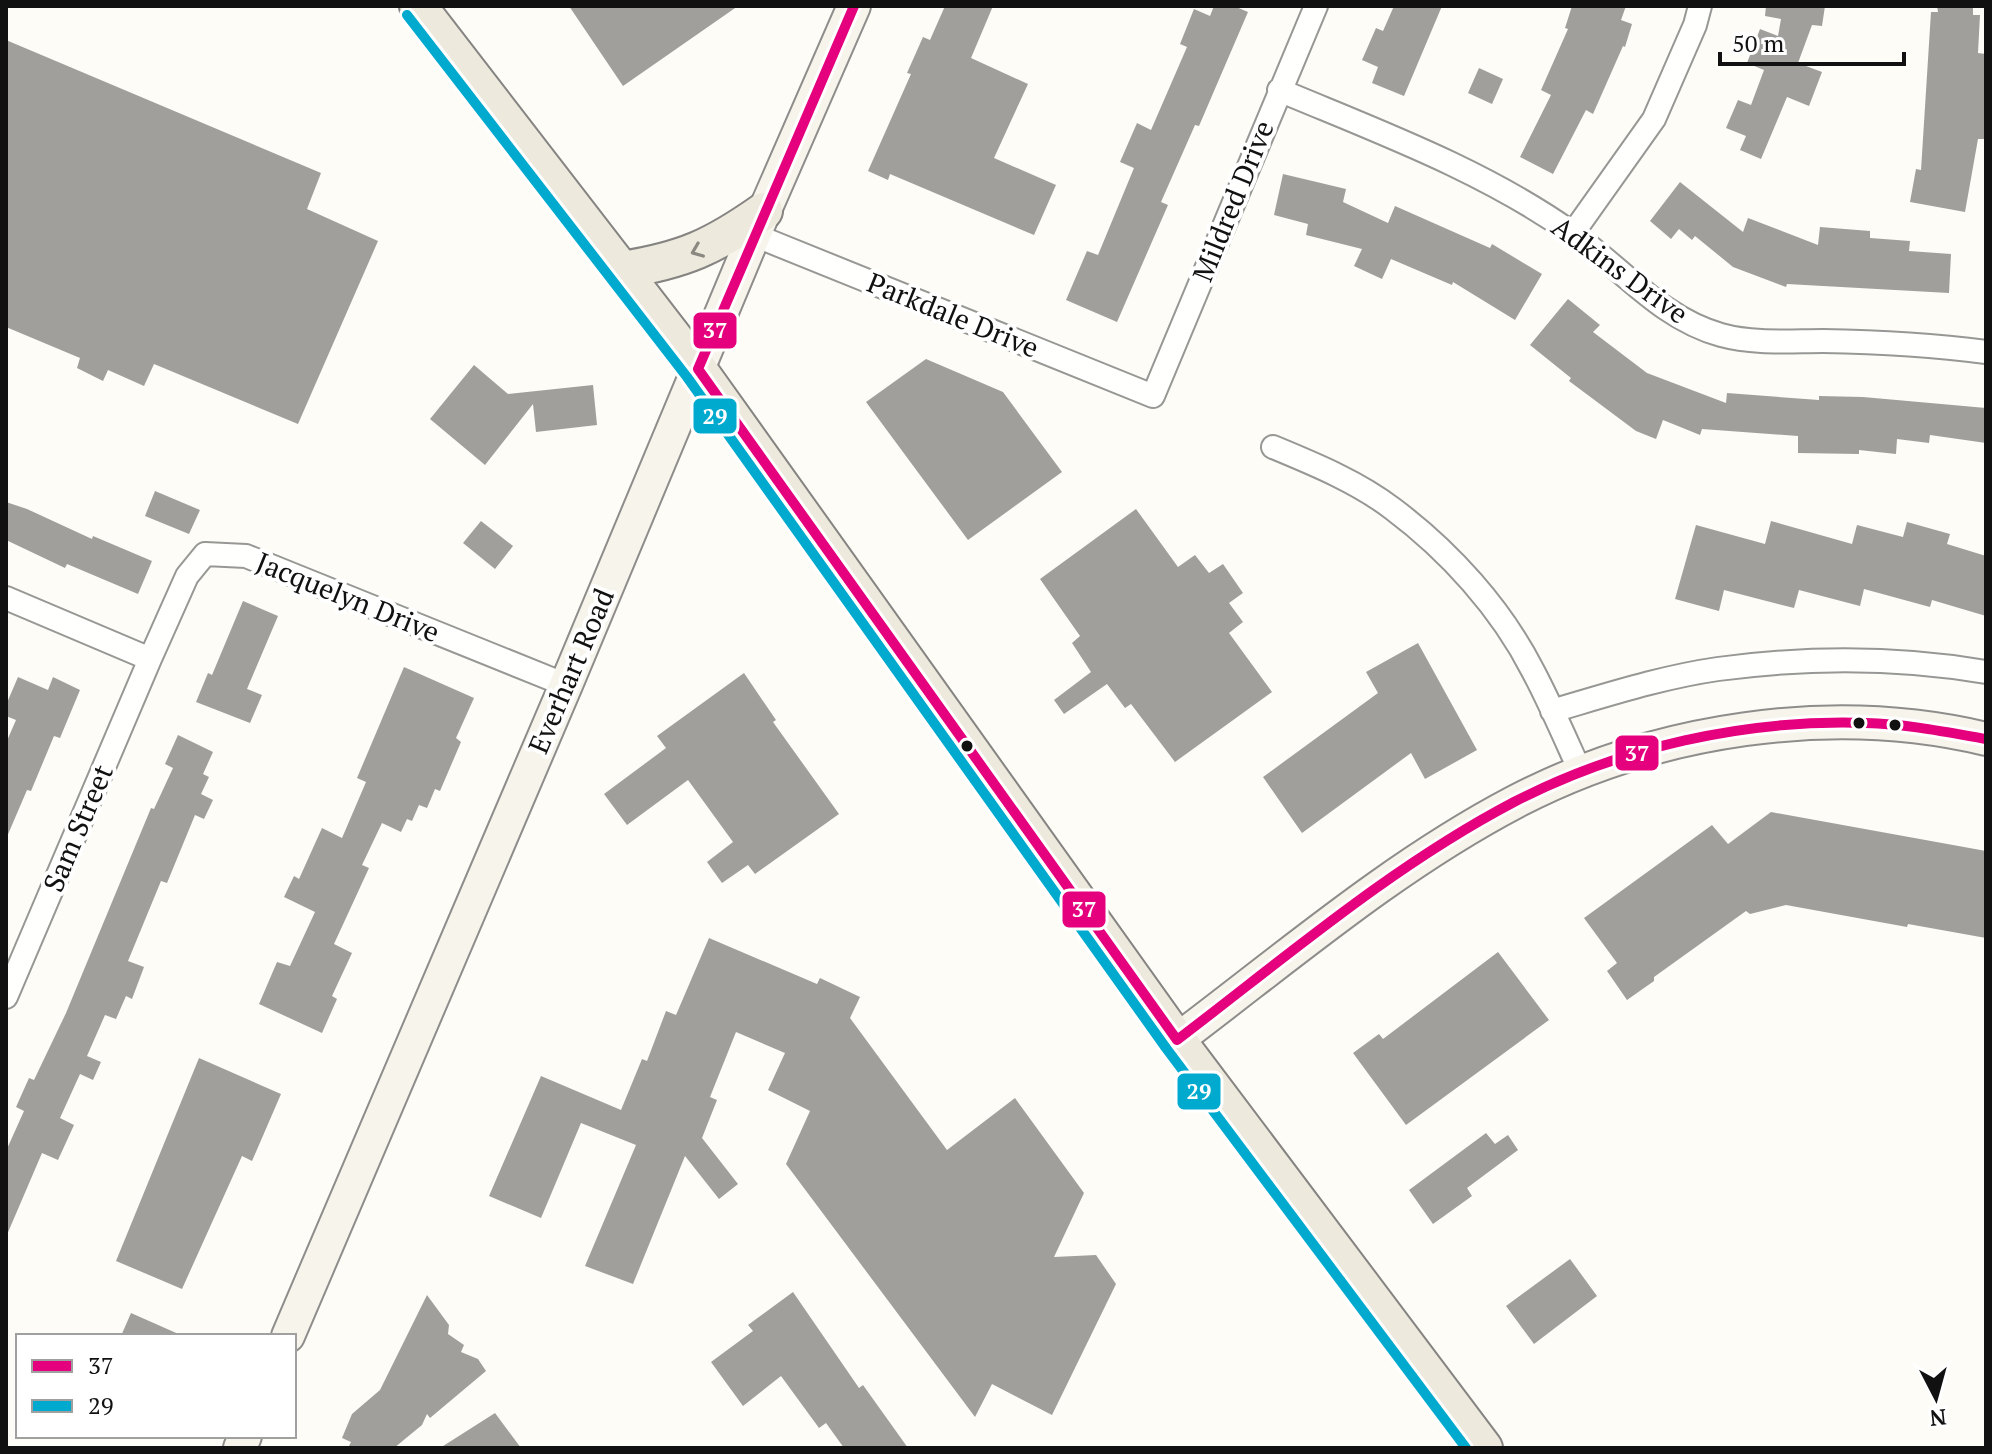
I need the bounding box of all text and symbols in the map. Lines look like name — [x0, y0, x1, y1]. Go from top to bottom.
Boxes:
scale bar — [1720, 16, 1904, 66]
text: 50 m — [1732, 27, 1784, 59]
street label: Mildred Drive — [1183, 115, 1282, 287]
street label: Adkins Drive — [1545, 208, 1696, 332]
one-way arrow — [691, 241, 705, 258]
street label: Parkdale Drive — [862, 263, 1044, 366]
line badge: 37 — [692, 311, 738, 350]
text: 37 — [703, 315, 727, 344]
line badge: 29 — [692, 397, 738, 435]
text: 29 — [703, 401, 727, 430]
street label: Jacquelyn Drive — [251, 543, 445, 650]
street label: Everhart Road — [519, 583, 622, 759]
unlabelled marker — [1851, 715, 1867, 731]
unlabelled marker — [1887, 717, 1903, 733]
line badge: 37 — [1614, 734, 1660, 772]
unlabelled marker — [959, 738, 975, 754]
text: 37 — [1625, 738, 1649, 767]
street label: Sam Street — [34, 758, 121, 897]
line badge: 37 — [1061, 890, 1107, 929]
text: 37 — [1072, 894, 1096, 923]
line badge: 29 — [1176, 1072, 1222, 1111]
text: 29 — [1187, 1076, 1211, 1105]
legend — [16, 1334, 296, 1438]
text: 37 — [88, 1349, 114, 1381]
north arrow — [1896, 1358, 1976, 1438]
text: 29 — [88, 1389, 114, 1421]
text: N — [1928, 1403, 1948, 1434]

